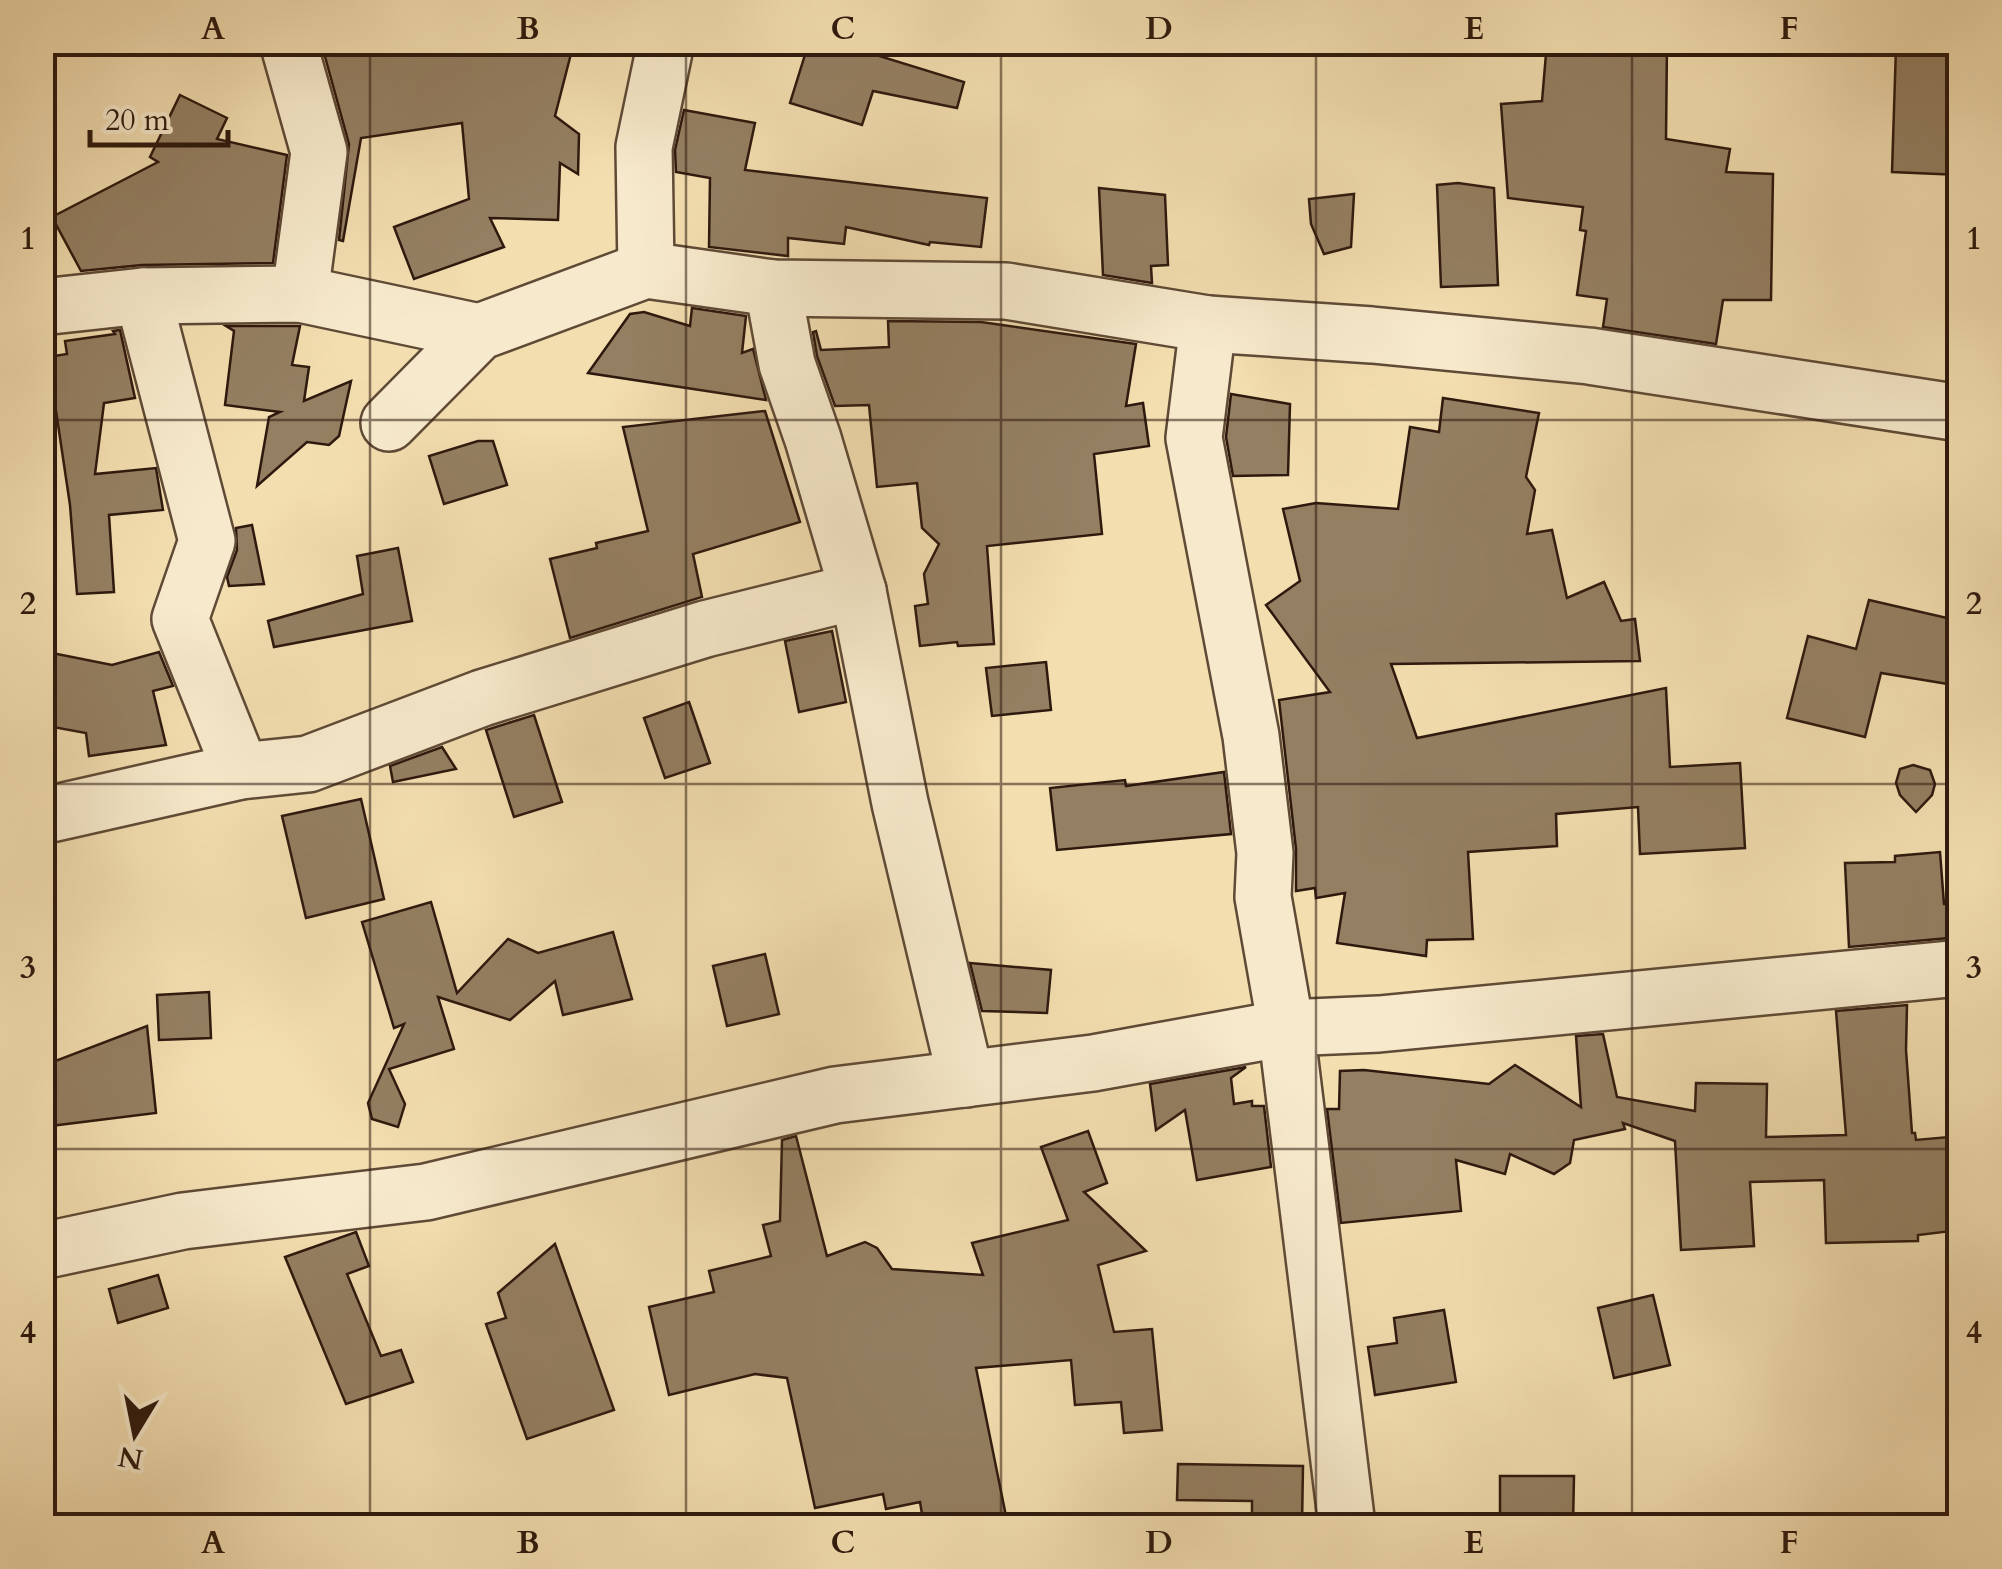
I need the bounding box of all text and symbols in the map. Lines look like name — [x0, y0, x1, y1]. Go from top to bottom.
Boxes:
text: A — [201, 7, 225, 51]
text: B — [516, 7, 540, 51]
text: C — [831, 7, 855, 51]
text: D — [1145, 7, 1173, 51]
text: E — [1464, 7, 1484, 51]
text: F — [1780, 7, 1798, 51]
scale bar — [90, 85, 228, 147]
text: 20 m — [105, 100, 170, 141]
text: 1 — [20, 217, 36, 261]
text: 1 — [1966, 217, 1982, 261]
text: 2 — [20, 582, 36, 626]
text: 2 — [1966, 582, 1982, 626]
text: 3 — [20, 946, 36, 990]
text: 3 — [1966, 946, 1982, 990]
text: 4 — [20, 1311, 36, 1355]
text: 4 — [1966, 1311, 1982, 1355]
north arrow — [85, 1384, 185, 1484]
text: N — [116, 1437, 146, 1478]
text: A — [201, 1521, 225, 1565]
text: B — [516, 1521, 540, 1565]
text: C — [831, 1521, 855, 1565]
text: D — [1145, 1521, 1173, 1565]
text: E — [1464, 1521, 1484, 1565]
text: F — [1780, 1521, 1798, 1565]

